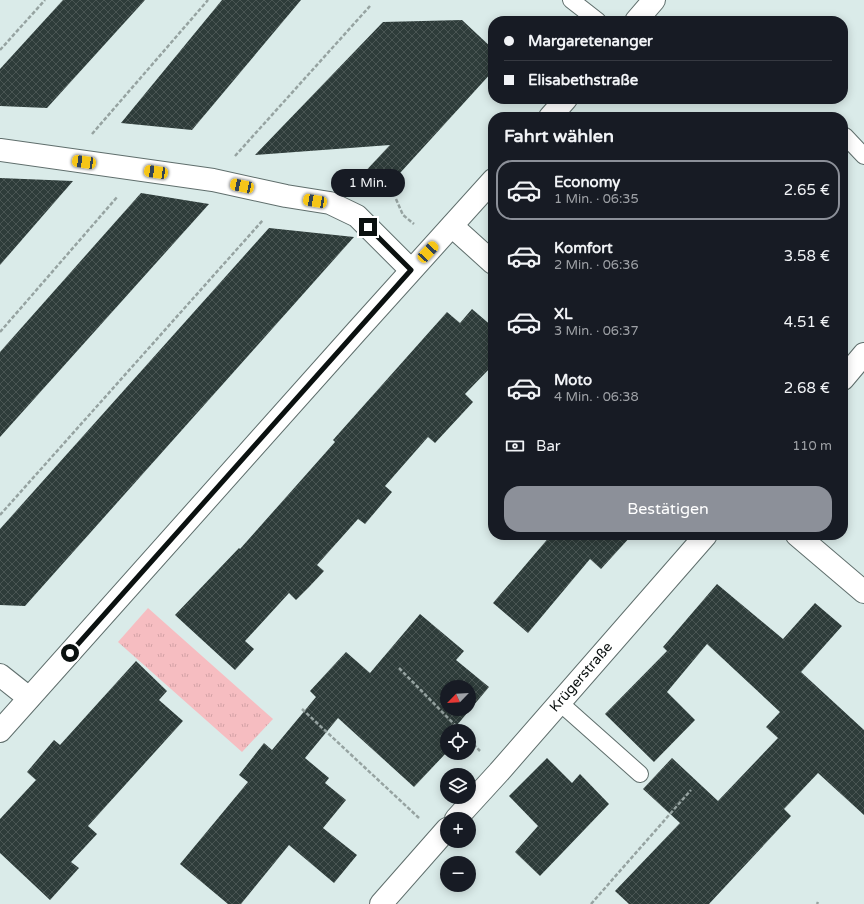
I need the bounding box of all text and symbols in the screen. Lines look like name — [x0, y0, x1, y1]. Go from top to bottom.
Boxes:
text: Margaretenanger — [528, 32, 653, 50]
text: Elisabethstraße — [528, 71, 638, 89]
text: Fahrt wählen — [504, 125, 614, 147]
car — [71, 154, 97, 170]
car — [143, 164, 169, 180]
callout: 1 Min. — [331, 169, 405, 197]
icon: car — [506, 172, 542, 208]
text: Economy — [554, 173, 620, 191]
text: 1 Min. — [349, 175, 387, 191]
car — [229, 178, 255, 194]
text: 2.65 € — [784, 181, 830, 199]
text: 1 Min. · 06:35 — [554, 191, 639, 207]
car — [302, 193, 328, 209]
route end — [359, 218, 377, 236]
icon: car — [506, 238, 542, 274]
car — [415, 239, 441, 265]
text: Komfort — [554, 239, 613, 257]
text: 3.58 € — [784, 247, 830, 265]
text: 2 Min. · 06:36 — [554, 257, 639, 273]
icon: car — [506, 304, 542, 340]
text: XL — [554, 305, 573, 323]
text: 4.51 € — [784, 313, 830, 331]
text: 3 Min. · 06:37 — [554, 323, 639, 339]
icon: car — [506, 370, 542, 406]
text: Moto — [554, 371, 592, 389]
text: 2.68 € — [784, 379, 830, 397]
text: 4 Min. · 06:38 — [554, 389, 639, 405]
icon: cash — [504, 435, 526, 457]
text: Bar — [536, 437, 561, 455]
text: 110 m — [792, 438, 832, 454]
button: Bestätigen — [504, 486, 832, 532]
street label: Krügerstraße — [546, 639, 616, 715]
route start — [61, 644, 79, 662]
north arrow — [440, 680, 476, 716]
map controls — [440, 680, 476, 892]
button: locate — [440, 724, 476, 760]
button: layers — [440, 768, 476, 804]
button: + — [440, 812, 476, 848]
button: − — [440, 856, 476, 892]

